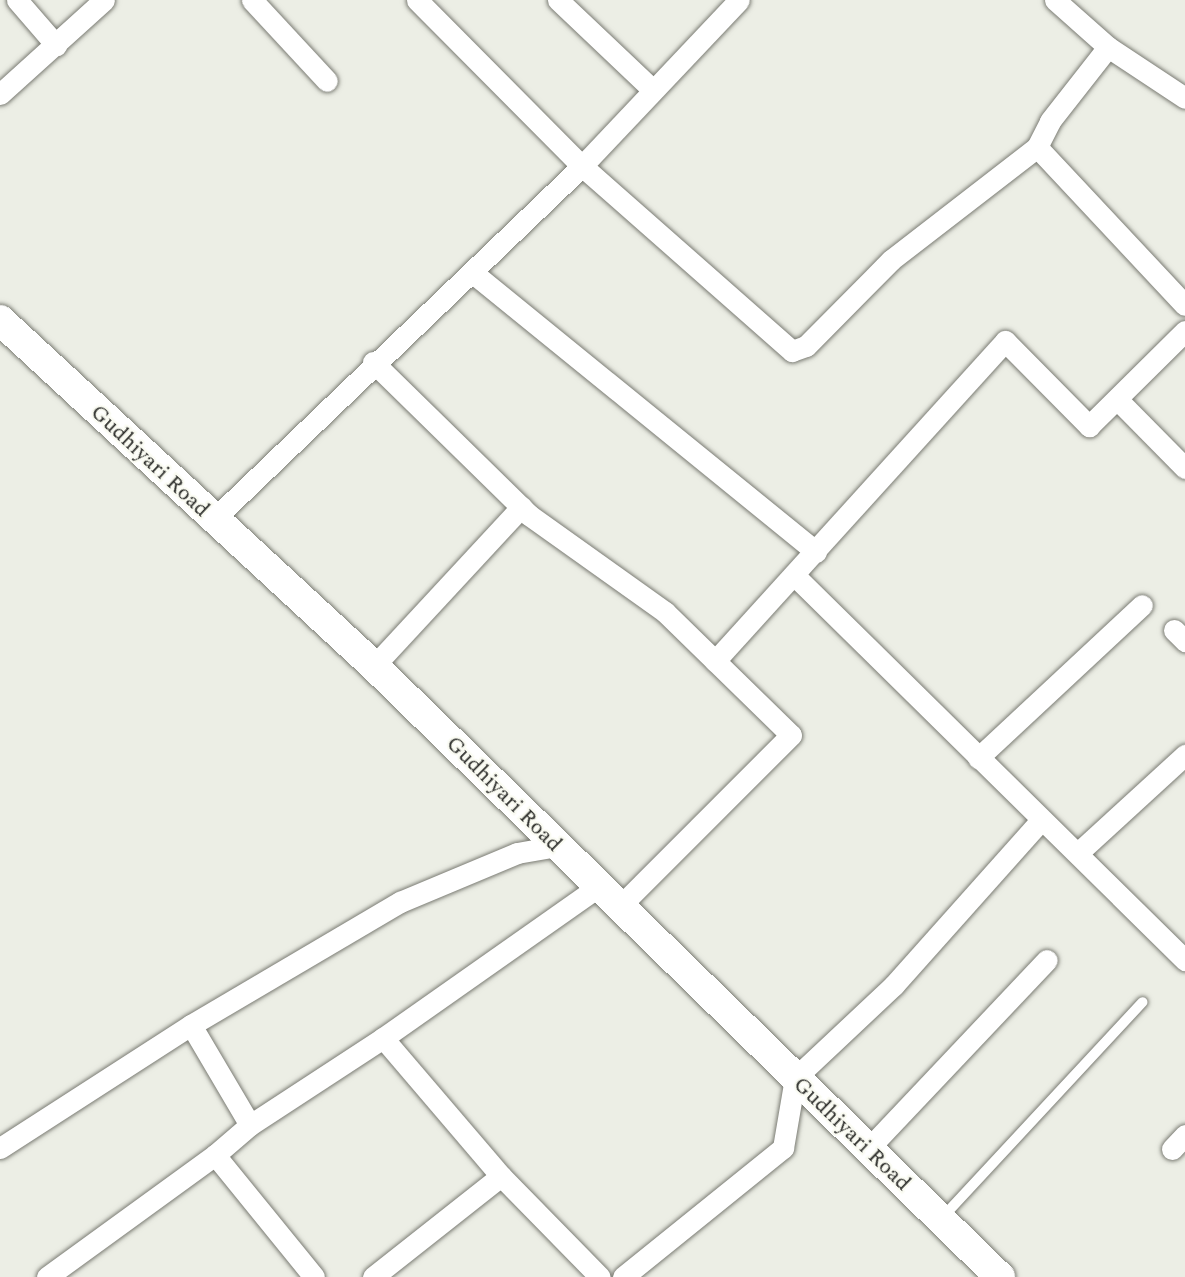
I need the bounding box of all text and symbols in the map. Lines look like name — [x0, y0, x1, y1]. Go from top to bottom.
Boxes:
street label: Gudhiyari Road — [85, 399, 215, 523]
street label: Gudhiyari Road — [441, 731, 567, 857]
street label: Gudhiyari Road — [788, 1071, 916, 1197]

